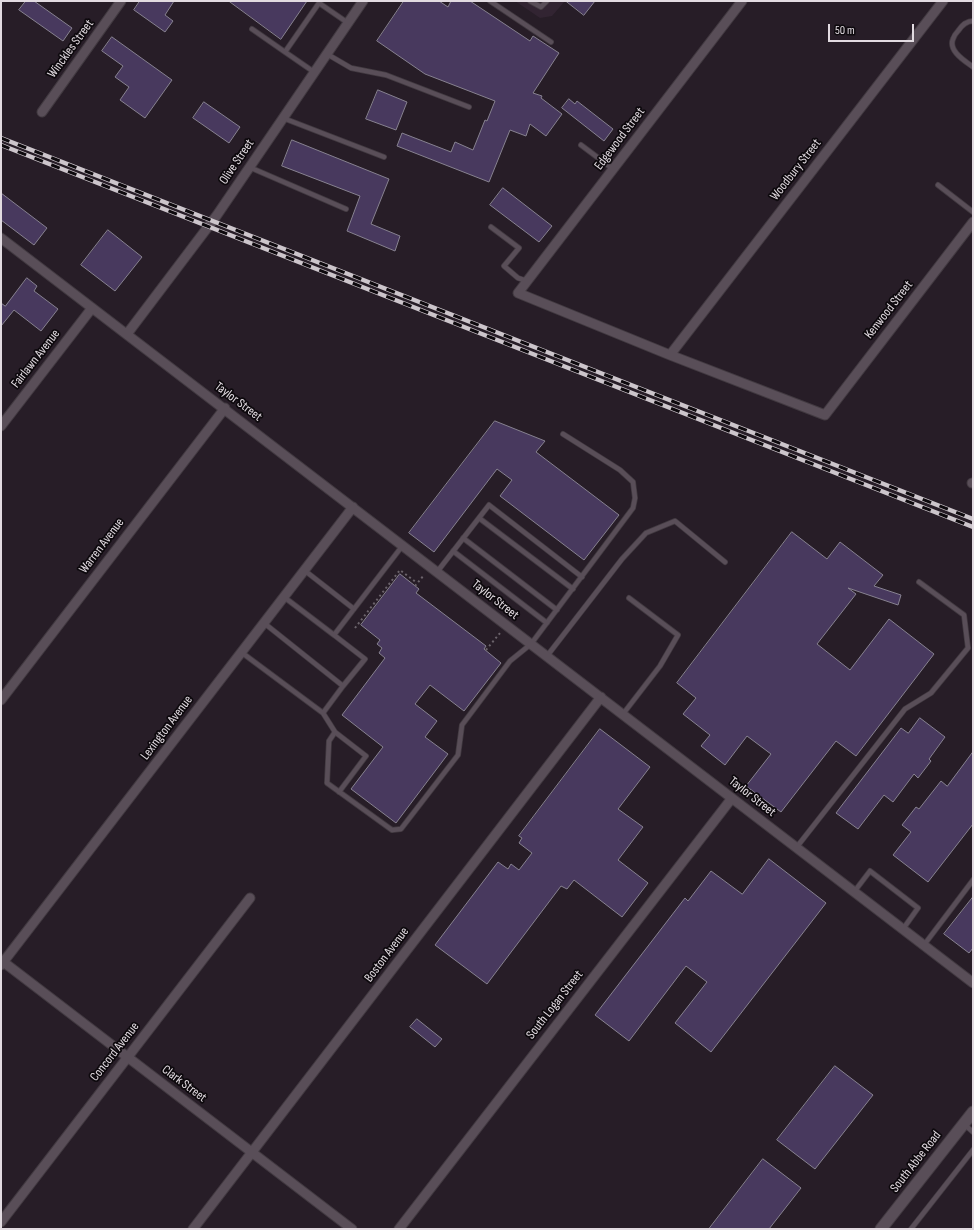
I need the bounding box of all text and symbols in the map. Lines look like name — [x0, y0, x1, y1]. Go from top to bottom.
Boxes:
scale bar — [830, 16, 916, 42]
street label: Winckles Street — [45, 17, 97, 81]
text: 50 m — [835, 23, 855, 38]
street label: Edgewood Street — [592, 105, 648, 173]
street label: Olive Street — [216, 136, 258, 188]
street label: Woodbury Street — [767, 136, 825, 204]
street label: Kenwood Street — [861, 278, 917, 342]
street label: Fairlawn Avenue — [8, 327, 64, 391]
street label: Taylor Street — [211, 379, 265, 425]
street label: Warren Avenue — [76, 515, 128, 577]
street label: Taylor Street — [468, 577, 522, 623]
street label: Lexington Avenue — [138, 693, 196, 763]
street label: Taylor Street — [725, 774, 779, 820]
street label: Boston Avenue — [361, 925, 413, 985]
street label: South Logan Street — [523, 967, 587, 1043]
street label: Concord Avenue — [87, 1019, 143, 1085]
street label: Clark Street — [159, 1062, 209, 1106]
street label: South Abbe Road — [887, 1128, 945, 1196]

